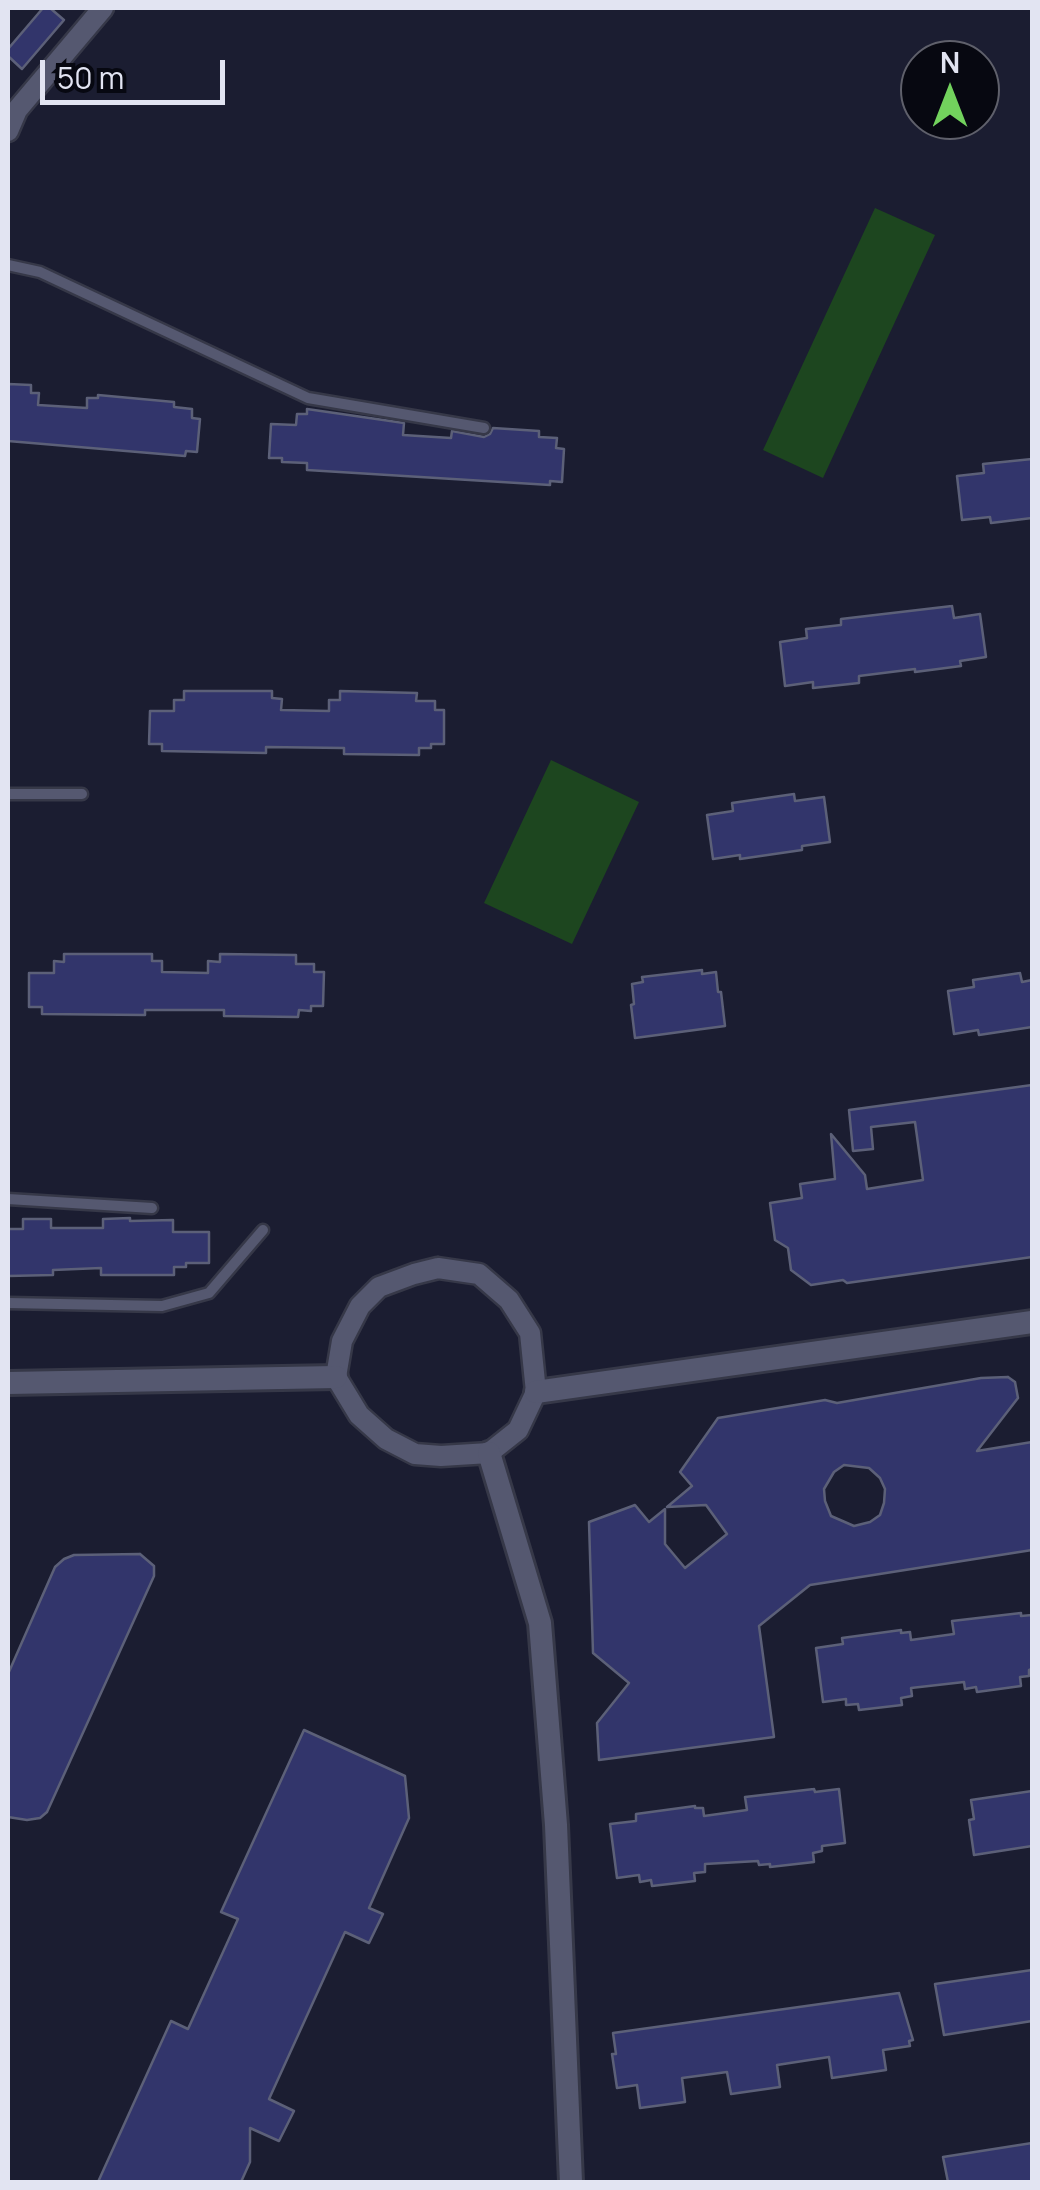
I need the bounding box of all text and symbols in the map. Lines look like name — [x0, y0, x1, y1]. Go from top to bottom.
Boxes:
scale bar — [45, 40, 230, 102]
north arrow — [900, 40, 1000, 140]
text: N — [940, 43, 960, 81]
text: 50 m — [57, 57, 124, 98]

